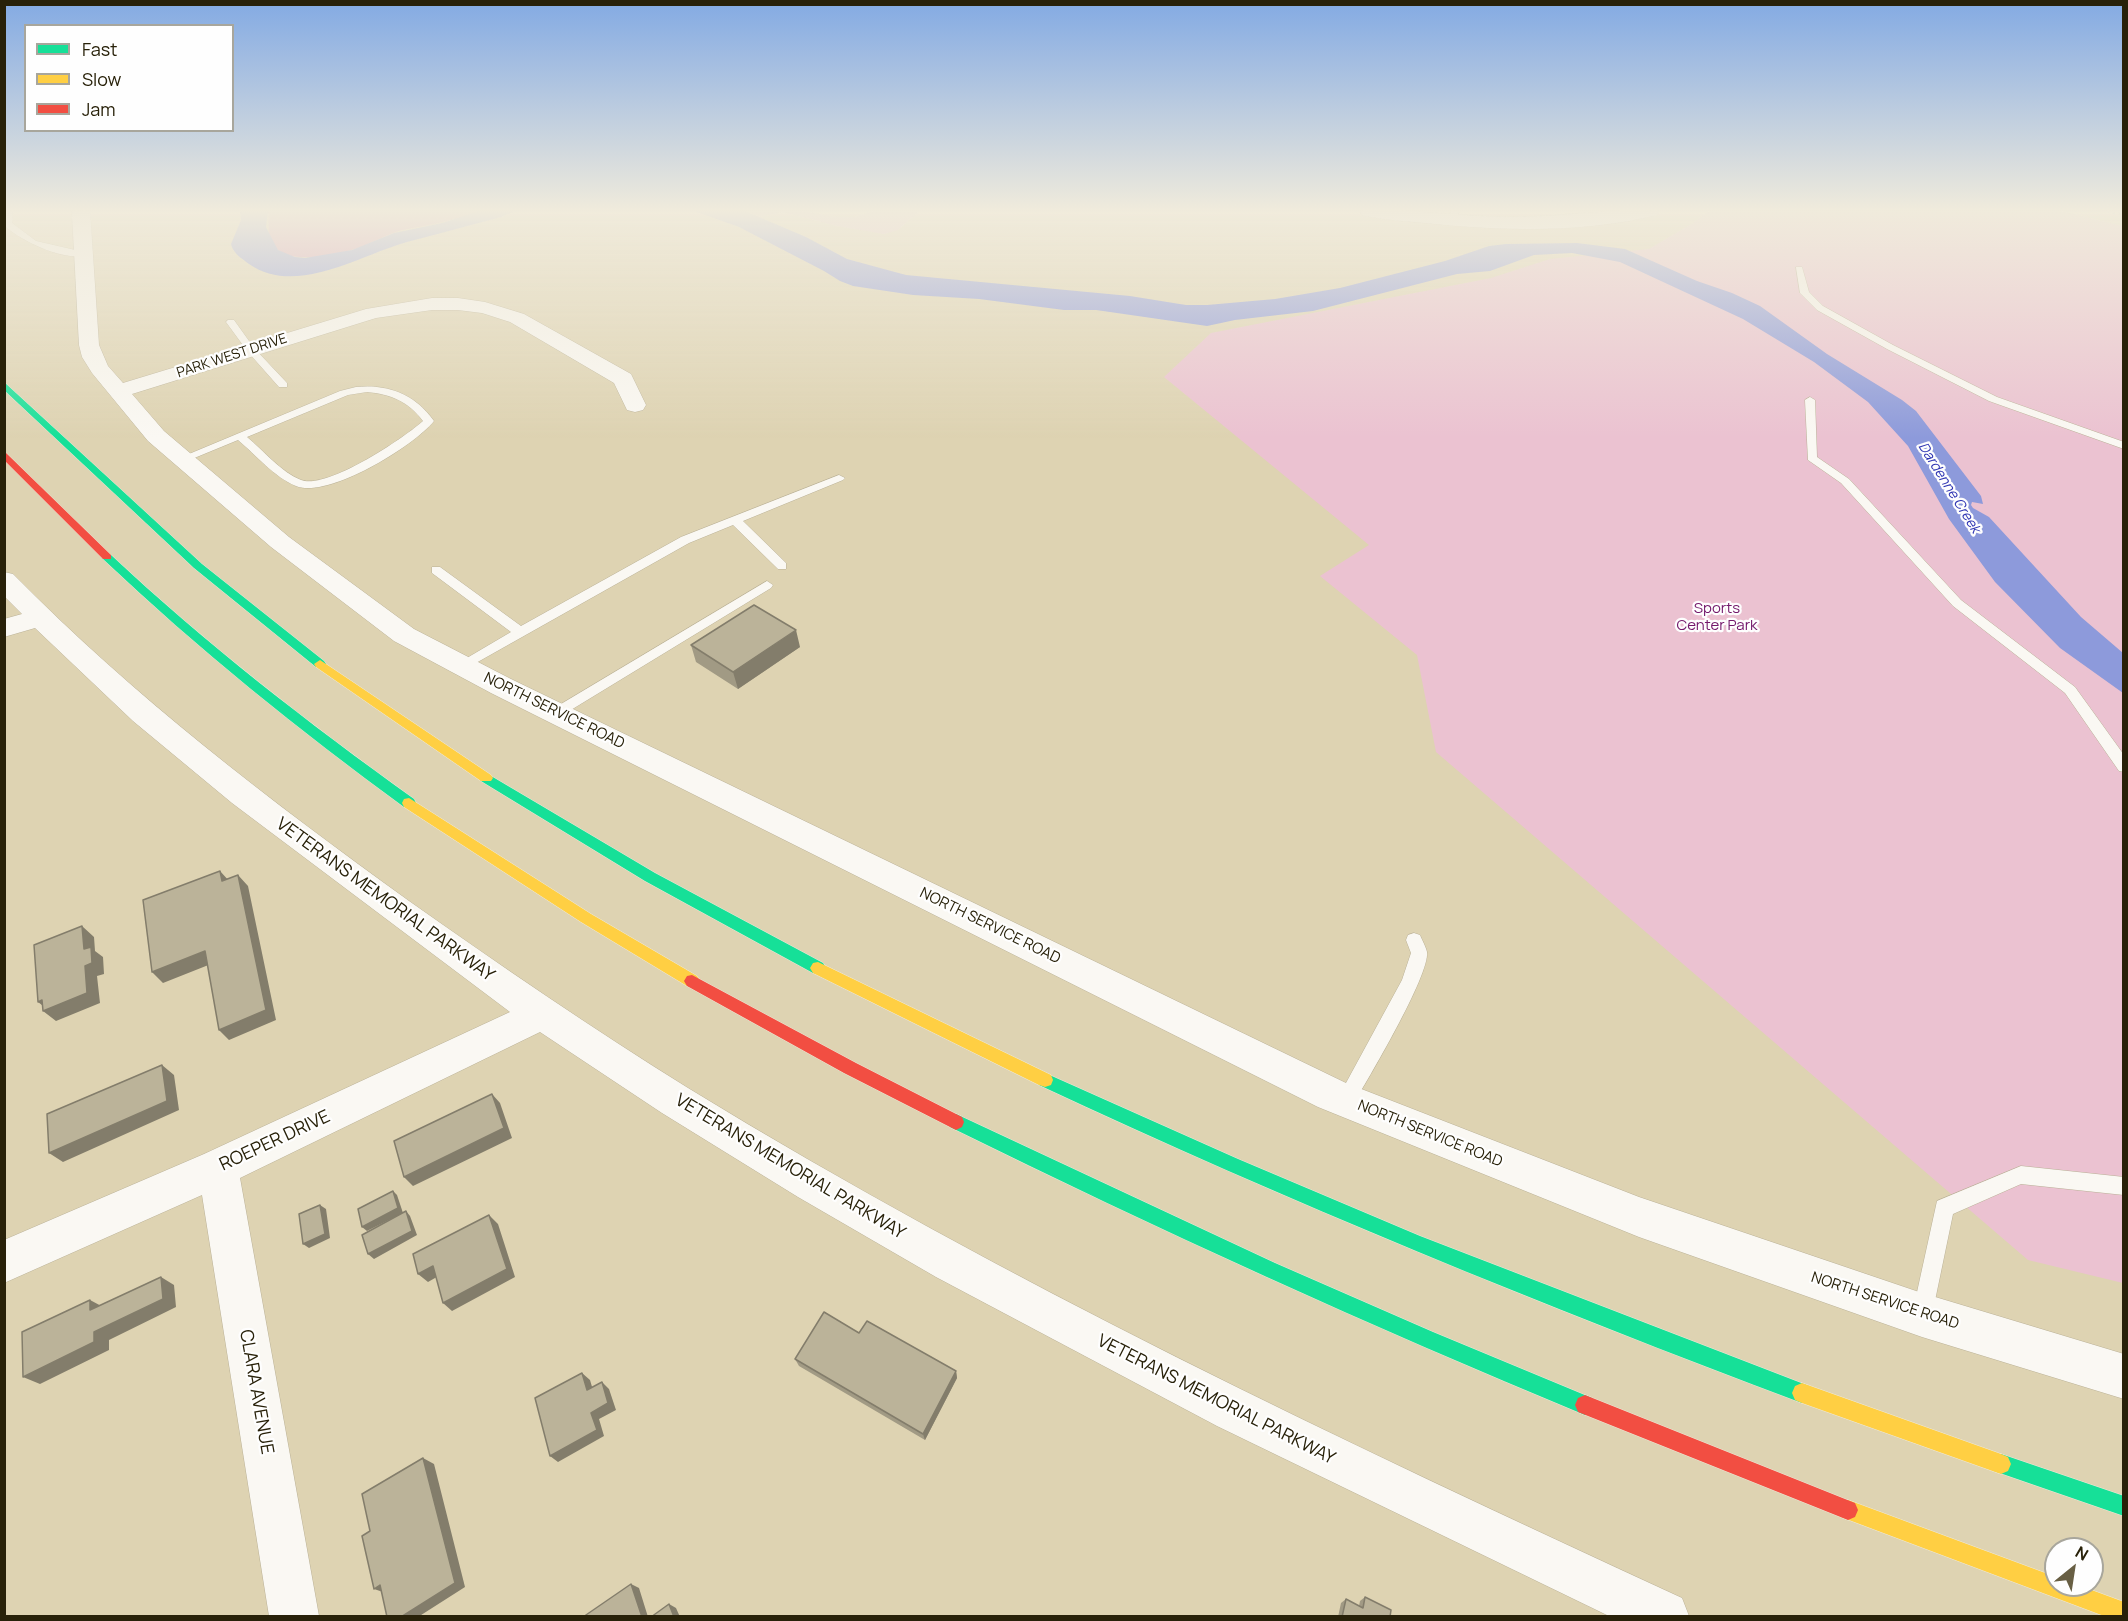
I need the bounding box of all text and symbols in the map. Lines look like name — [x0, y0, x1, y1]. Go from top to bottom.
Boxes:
legend — [24, 24, 234, 132]
text: Fast — [82, 37, 117, 61]
text: Slow — [82, 67, 121, 91]
text: Jam — [82, 97, 116, 121]
street label: PARK WEST DRIVE — [175, 330, 289, 382]
water label: Dardenne Creek — [1914, 439, 1984, 537]
park label: Sports Center Park — [1677, 600, 1757, 635]
street label: NORTH SERVICE ROAD — [481, 669, 627, 753]
street label: VETERANS MEMORIAL PARKWAY — [272, 814, 498, 986]
street label: NORTH SERVICE ROAD — [917, 884, 1063, 968]
street label: VETERANS MEMORIAL PARKWAY — [671, 1090, 909, 1244]
street label: NORTH SERVICE ROAD — [1355, 1097, 1505, 1171]
street label: ROEPER DRIVE — [216, 1106, 334, 1176]
street label: NORTH SERVICE ROAD — [1809, 1269, 1961, 1333]
street label: CLARA AVENUE — [234, 1328, 278, 1456]
street label: VETERANS MEMORIAL PARKWAY — [1093, 1330, 1339, 1470]
north arrow — [2044, 1537, 2104, 1597]
text: N — [2072, 1541, 2092, 1566]

